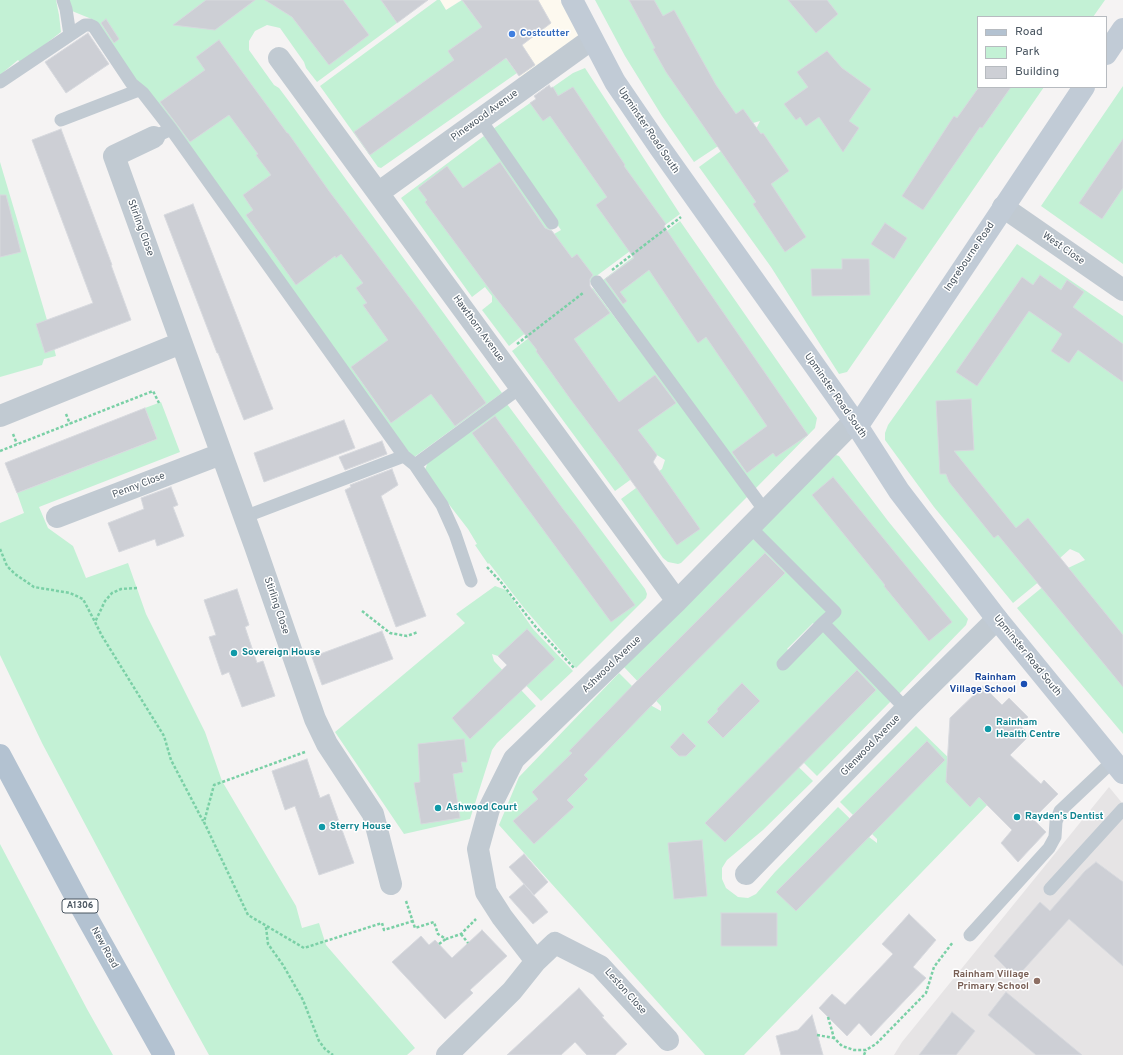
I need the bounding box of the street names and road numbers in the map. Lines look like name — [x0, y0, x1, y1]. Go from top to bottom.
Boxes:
street label: Upminster Road South — [615, 86, 681, 176]
street label: Pinewood Avenue — [449, 88, 521, 144]
street label: Stirling Close — [124, 198, 156, 258]
street label: Ingrebourne Road — [942, 220, 998, 294]
street label: West Close — [1040, 230, 1086, 268]
street label: Hawthorn Avenue — [450, 293, 506, 365]
street label: Upminster Road South — [801, 351, 869, 441]
street label: Penny Close — [111, 470, 167, 502]
street label: Stirling Close — [261, 576, 291, 636]
street label: Upminster Road South — [991, 613, 1063, 699]
street label: Ashwood Avenue — [580, 634, 644, 696]
street label: Glenwood Avenue — [839, 713, 903, 779]
road number: A1306 — [62, 899, 98, 913]
street label: New Road — [88, 925, 120, 971]
street label: Leston Close — [601, 967, 649, 1017]

